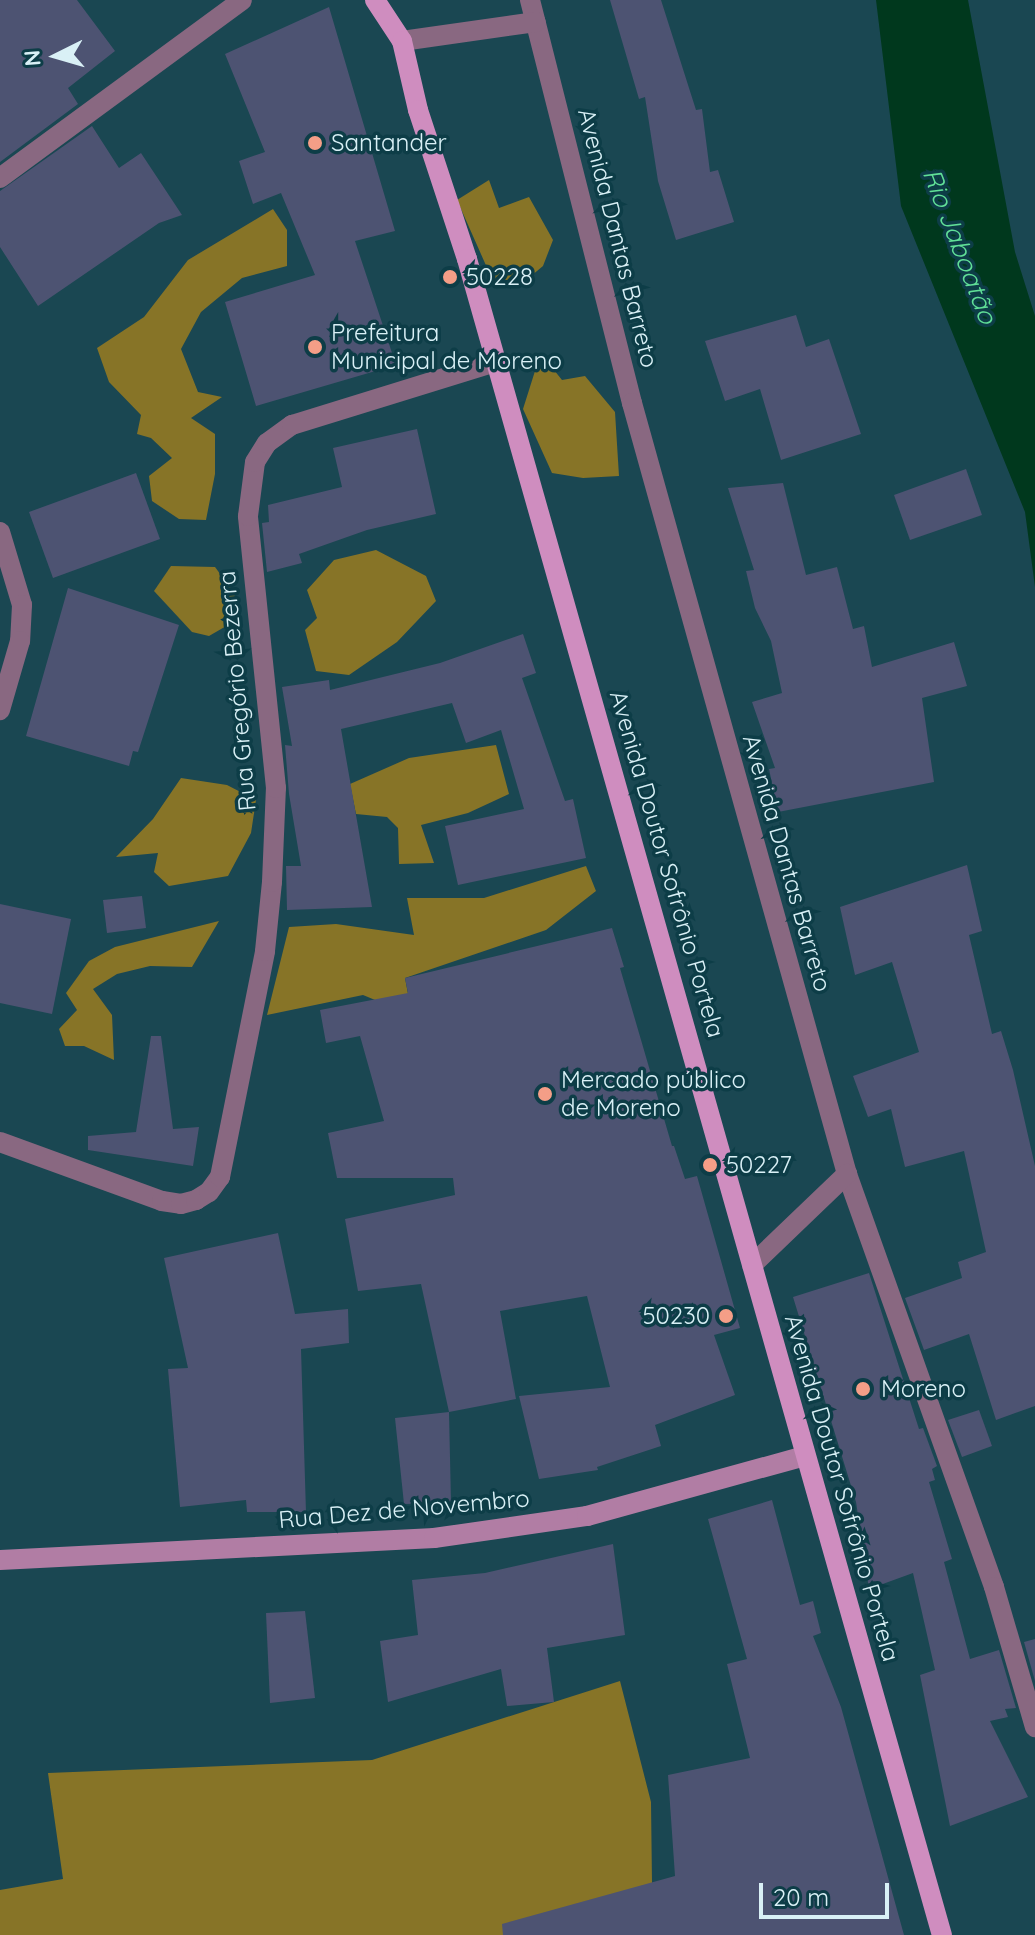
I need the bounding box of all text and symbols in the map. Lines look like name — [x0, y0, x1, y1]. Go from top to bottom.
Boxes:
north arrow — [16, 16, 96, 96]
text: N — [17, 49, 47, 67]
street label: Avenida Dantas Barreto — [572, 105, 664, 371]
place label: Santander — [331, 129, 447, 157]
marker: Santander — [306, 134, 324, 152]
water label: Rio Jaboatão — [916, 164, 1004, 328]
place label: 50228 — [466, 263, 533, 291]
marker: 50228 — [441, 268, 459, 286]
place label: Prefeitura Municipal de Moreno — [331, 319, 562, 375]
marker: Prefeitura Municipal de Moreno — [306, 338, 324, 356]
street label: Rua Gregório Bezerra — [212, 570, 262, 812]
street label: Avenida Doutor Sofrônio Portela — [604, 687, 730, 1041]
street label: Avenida Dantas Barreto — [736, 731, 838, 995]
place label: Mercado público de Moreno — [561, 1066, 746, 1122]
marker: Mercado público de Moreno — [536, 1085, 554, 1103]
place label: 50227 — [726, 1151, 792, 1179]
marker: 50227 — [701, 1156, 719, 1174]
place label: 50230 — [642, 1302, 710, 1330]
marker: 50230 — [717, 1307, 735, 1325]
street label: Avenida Doutor Sofrônio Portela — [779, 1311, 905, 1665]
place label: Moreno — [881, 1375, 966, 1403]
marker: Moreno — [852, 1378, 874, 1400]
street label: Rua Dez de Novembro — [277, 1484, 531, 1534]
scale bar — [763, 1867, 893, 1917]
text: 20 m — [773, 1882, 829, 1912]

